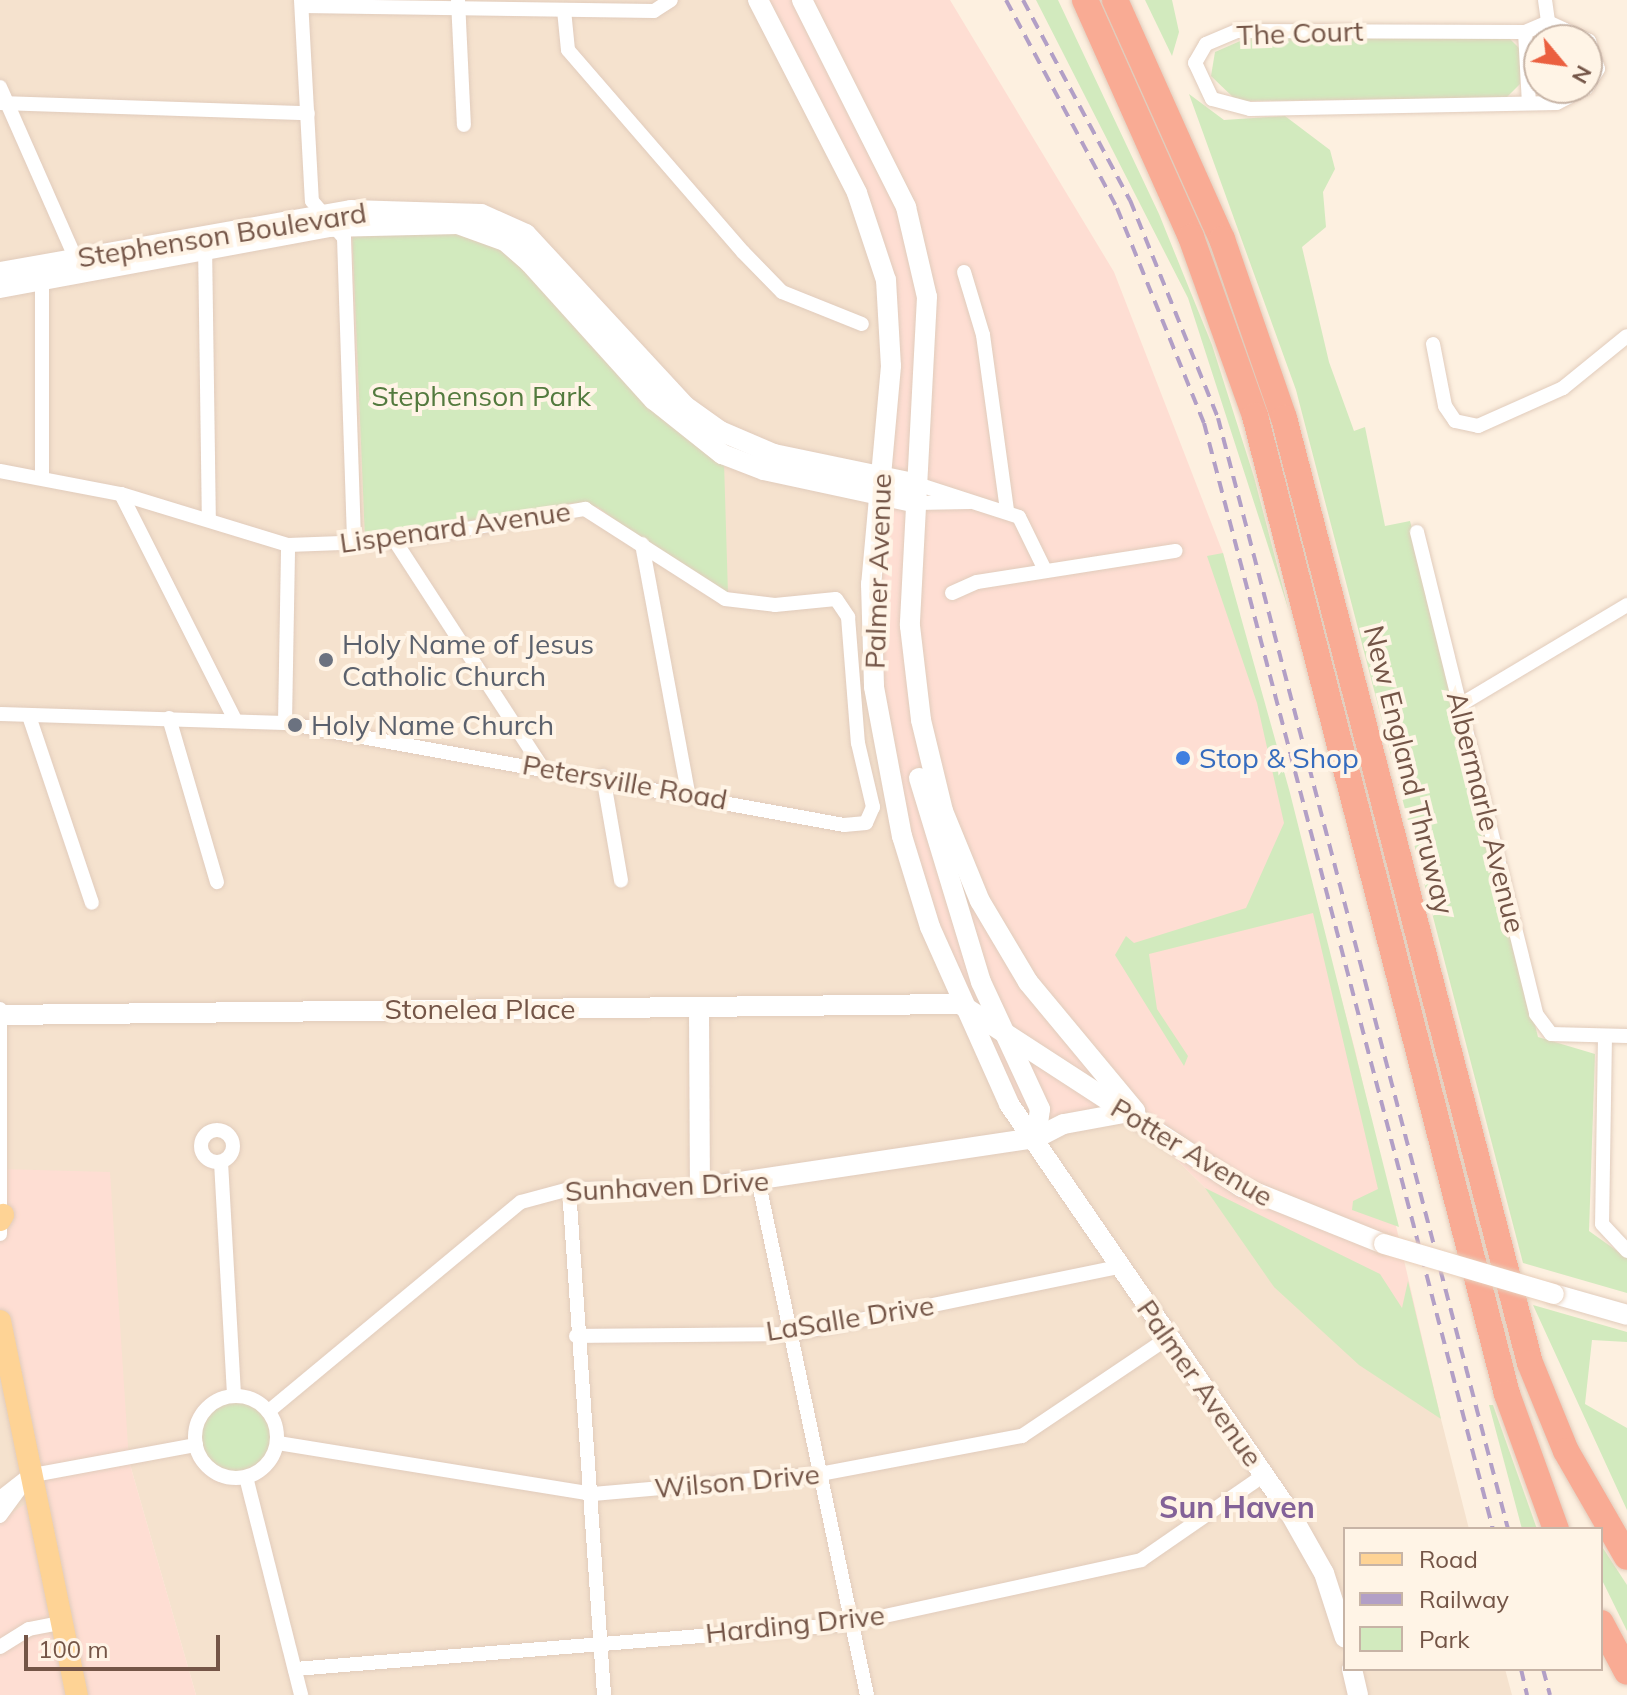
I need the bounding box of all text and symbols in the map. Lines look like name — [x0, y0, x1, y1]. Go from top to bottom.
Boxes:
street label: The Court — [1236, 14, 1364, 52]
north arrow — [1523, 24, 1603, 104]
text: N — [1566, 61, 1599, 89]
street label: Stephenson Boulevard — [75, 196, 369, 274]
park label: Stephenson Park — [371, 379, 591, 413]
street label: Palmer Avenue — [858, 473, 898, 669]
street label: Lispenard Avenue — [337, 494, 573, 560]
street label: New England Thruway — [1357, 622, 1461, 918]
place label: Holy Name of Jesus Catholic Church — [342, 627, 594, 693]
marker: Holy Name of Jesus Catholic Church — [317, 651, 335, 669]
street label: Albermarle Avenue — [1440, 688, 1532, 936]
place label: Holy Name Church — [311, 708, 554, 742]
marker: Holy Name Church — [286, 716, 304, 734]
place label: Stop & Shop — [1199, 741, 1359, 775]
street label: Petersville Road — [520, 747, 730, 817]
marker: Stop & Shop — [1174, 749, 1192, 767]
street label: Stonelea Place — [384, 992, 576, 1026]
street label: Potter Avenue — [1105, 1091, 1279, 1213]
street label: Sunhaven Drive — [564, 1164, 770, 1208]
street label: LaSalle Drive — [764, 1288, 936, 1348]
street label: Palmer Avenue — [1130, 1293, 1270, 1473]
street label: Wilson Drive — [653, 1457, 821, 1505]
district label: Sun Haven — [1159, 1489, 1315, 1525]
legend — [1343, 1527, 1603, 1671]
text: Road — [1419, 1544, 1478, 1574]
text: Railway — [1419, 1584, 1509, 1614]
street label: Harding Drive — [704, 1598, 886, 1650]
scale bar — [28, 1619, 224, 1669]
text: Park — [1419, 1624, 1470, 1654]
text: 100 m — [38, 1634, 109, 1664]

